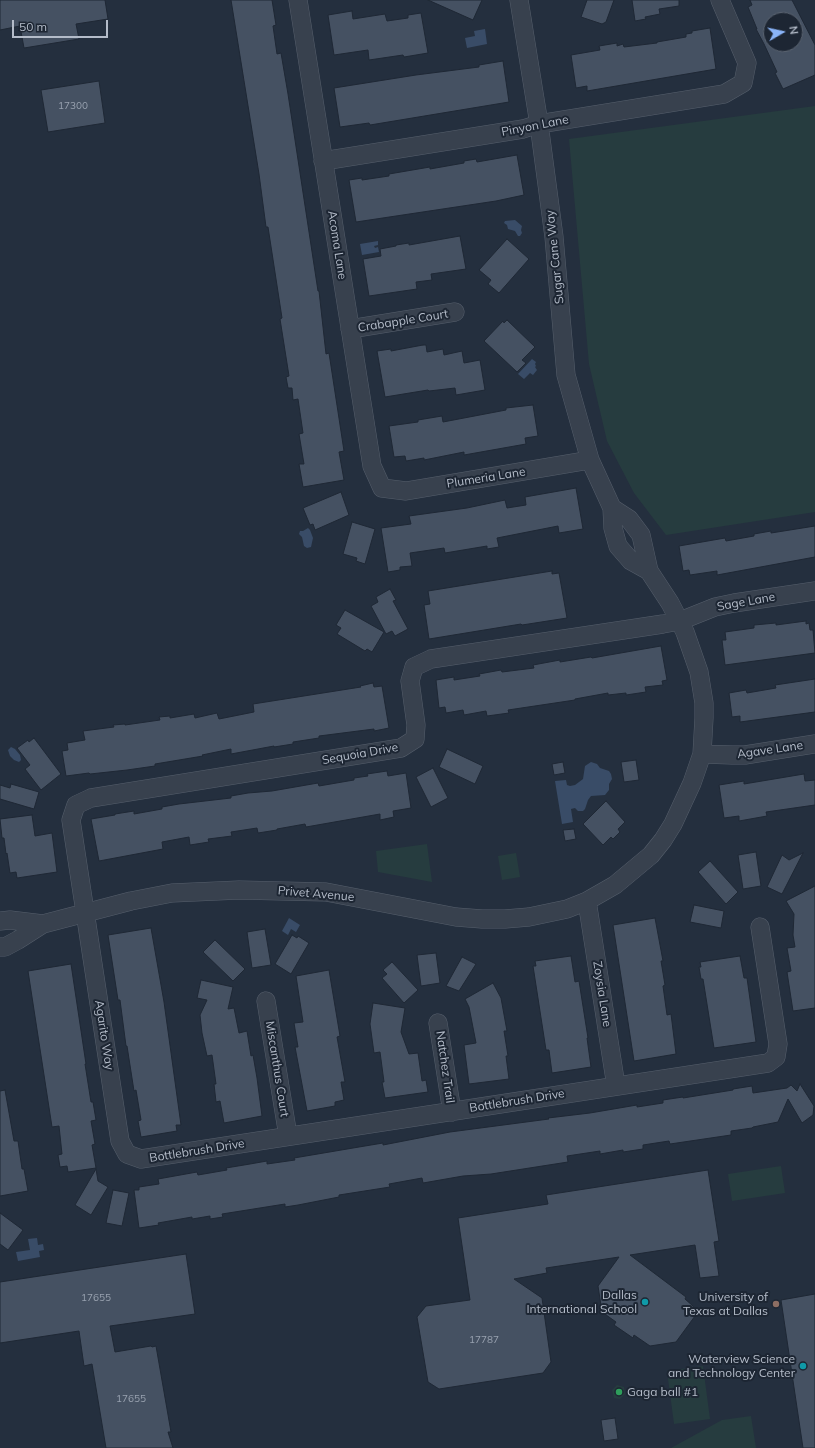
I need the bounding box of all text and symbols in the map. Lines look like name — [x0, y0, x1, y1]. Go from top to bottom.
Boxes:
scale bar — [14, 12, 110, 38]
north arrow — [763, 12, 803, 52]
text: 50 m — [19, 19, 47, 34]
text: N — [786, 25, 801, 35]
house number: 17300 — [58, 100, 88, 112]
street label: Pinyon Lane — [500, 112, 570, 140]
street label: Sugar Cane Way — [543, 209, 567, 305]
street label: Acoma Lane — [324, 210, 350, 280]
street label: Crabapple Court — [357, 307, 449, 335]
street label: Plumeria Lane — [446, 465, 526, 491]
street label: Sage Lane — [716, 590, 776, 614]
street label: Agave Lane — [736, 738, 804, 762]
street label: Sequoia Drive — [321, 740, 399, 768]
street label: Privet Avenue — [277, 883, 355, 905]
street label: Zoysia Lane — [590, 960, 614, 1028]
street label: Agarito Way — [91, 999, 117, 1071]
street label: Miscanthus Court — [262, 1020, 292, 1118]
street label: Natchez Trail — [433, 1030, 457, 1104]
street label: Bottlebrush Drive — [468, 1086, 566, 1116]
street label: Bottlebrush Drive — [148, 1136, 246, 1166]
place label: Dallas International School — [526, 1288, 637, 1316]
place label: University of Texas at Dallas — [683, 1290, 768, 1318]
house number: 17655 — [81, 1292, 111, 1304]
marker: Dallas International School — [640, 1297, 650, 1307]
marker: University of Texas at Dallas — [771, 1299, 781, 1309]
house number: 17787 — [469, 1334, 499, 1346]
place label: Waterview Science and Technology Center — [668, 1352, 795, 1380]
marker: Waterview Science and Technology Center — [798, 1361, 808, 1371]
place label: Gaga ball #1 — [627, 1385, 698, 1399]
marker: Gaga ball #1 — [614, 1387, 624, 1397]
house number: 17655 — [116, 1393, 146, 1405]

